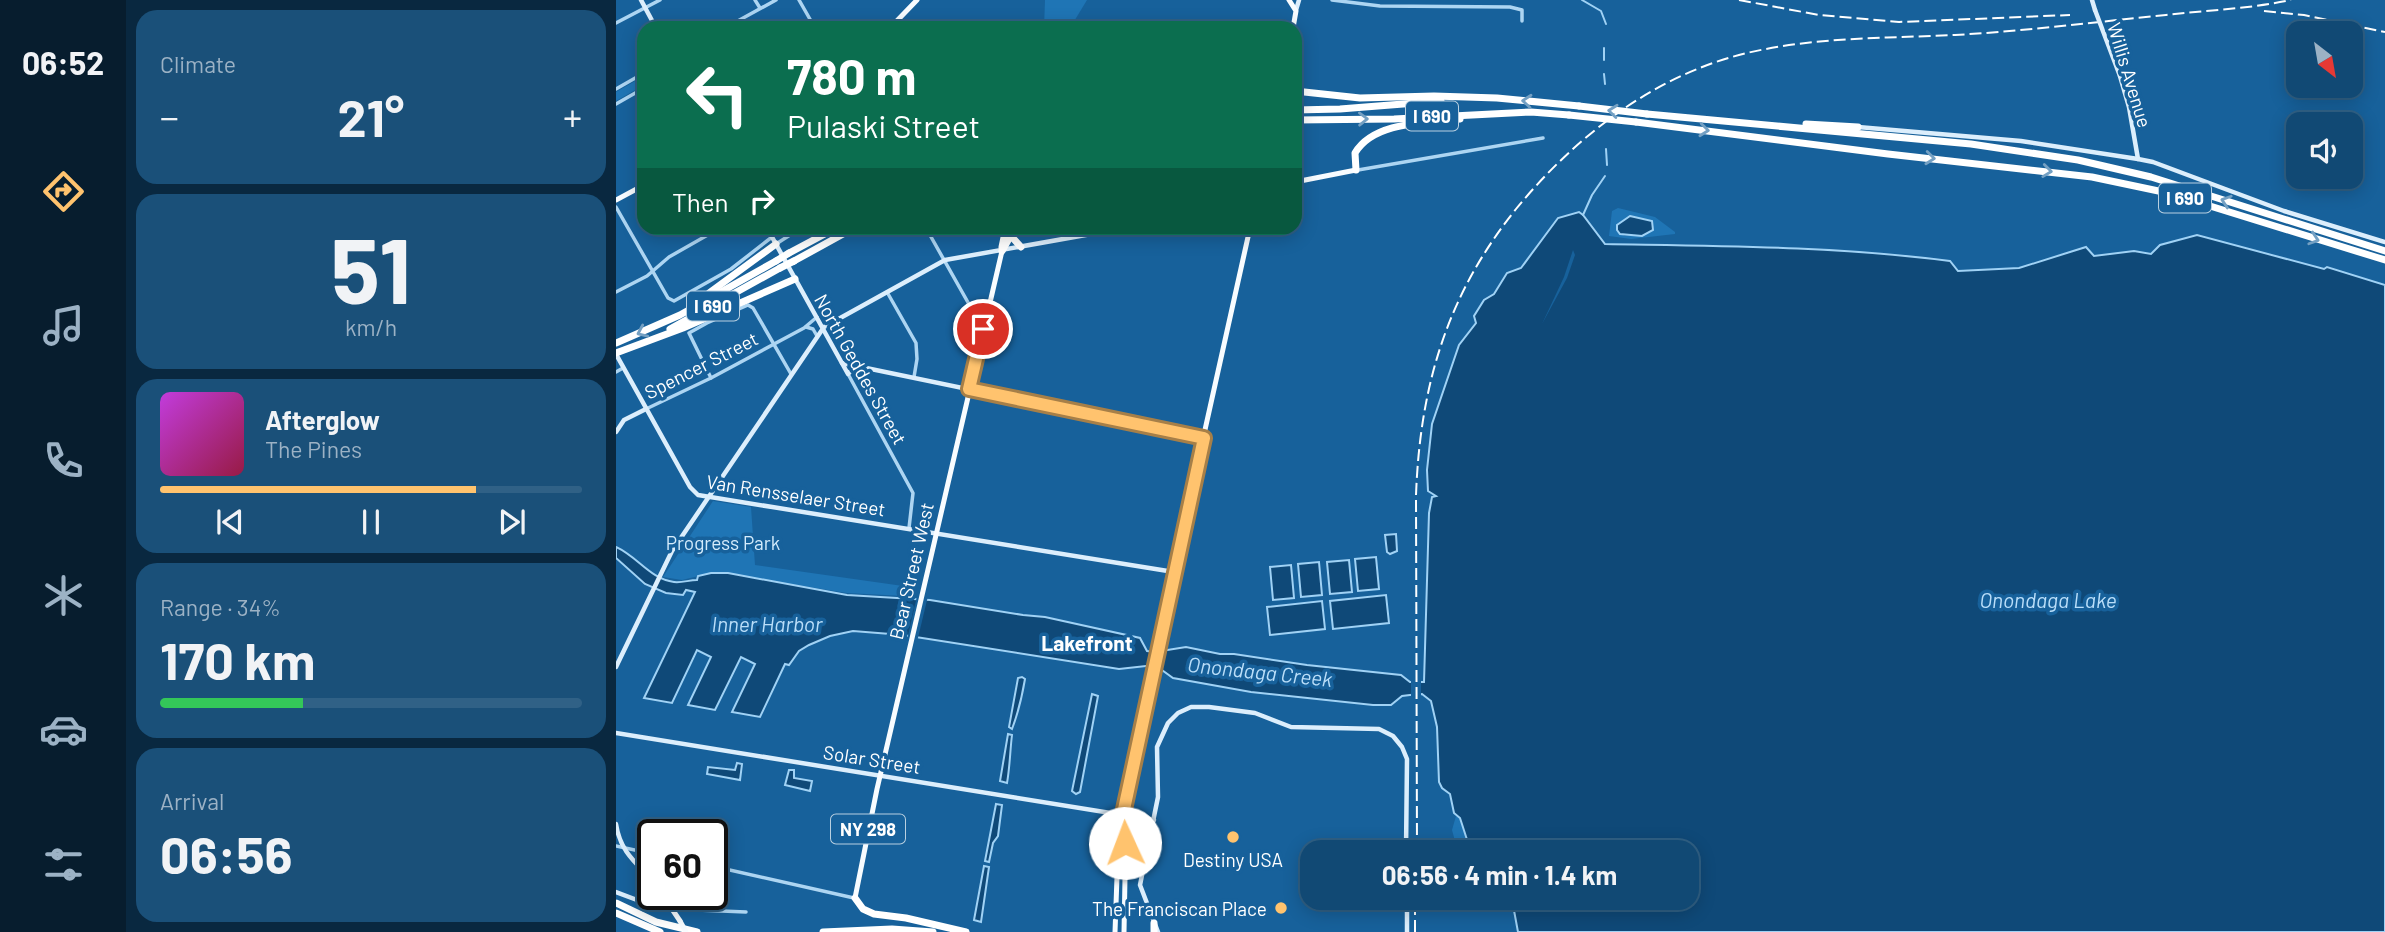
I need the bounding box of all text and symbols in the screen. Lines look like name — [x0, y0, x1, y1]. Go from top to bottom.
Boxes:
street label: Willis Avenue — [2103, 20, 2157, 130]
north arrow — [2286, 21, 2362, 98]
map controls — [2286, 21, 2363, 189]
text: 06:52 — [22, 43, 104, 81]
text: 780 m — [787, 46, 916, 105]
icon: left — [672, 49, 763, 140]
text: Climate — [160, 50, 236, 78]
text: 21° — [338, 85, 404, 147]
text: − — [160, 93, 179, 139]
text: + — [563, 93, 582, 139]
one-way arrow — [1521, 94, 1532, 109]
road number: I 690 — [1406, 102, 1458, 131]
one-way arrow — [1607, 103, 1619, 118]
text: Pulaski Street — [787, 106, 980, 144]
one-way arrow — [1358, 111, 1369, 127]
button: sound — [2286, 112, 2363, 189]
one-way arrow — [1698, 122, 1710, 137]
one-way arrow — [1924, 151, 1935, 166]
one-way arrow — [2041, 163, 2053, 178]
icon: directions — [39, 167, 88, 216]
icon: right — [743, 182, 781, 220]
road number: I 690 — [2159, 183, 2211, 212]
text: Then — [672, 186, 729, 217]
one-way arrow — [2221, 195, 2233, 209]
text: 51 — [331, 213, 411, 322]
one-way arrow — [2308, 231, 2320, 246]
street label: North Geddes Street — [810, 290, 912, 448]
road number: I 690 — [687, 292, 739, 320]
pin — [953, 299, 1013, 359]
icon: music — [39, 301, 88, 350]
icon: arrive — [964, 310, 1002, 348]
text: km/h — [345, 313, 397, 341]
one-way arrow — [637, 324, 649, 338]
street label: Spencer Street — [640, 327, 762, 403]
text: Afterglow — [265, 404, 380, 435]
text: The Pines — [265, 435, 362, 463]
icon: phone — [39, 436, 88, 485]
street label: Van Rensselaer Street — [705, 469, 887, 521]
street label: Bear Street West — [884, 500, 938, 642]
icon: previous — [211, 503, 249, 541]
icon: pause — [352, 503, 390, 541]
icon: next — [493, 503, 531, 541]
park label: Progress Park — [666, 531, 780, 554]
icon: climate — [39, 571, 88, 620]
water label: Onondaga Lake — [1979, 587, 2117, 612]
text: Range · 34% — [160, 593, 281, 621]
water label: Inner Harbor — [712, 611, 823, 636]
text: 170 km — [160, 628, 315, 690]
district label: Lakefront — [1041, 630, 1133, 655]
water label: Onondaga Creek — [1186, 651, 1334, 691]
icon: car — [39, 705, 88, 754]
street label: Solar Street — [822, 740, 922, 778]
text: Arrival — [160, 787, 224, 815]
position arrow — [1088, 806, 1162, 880]
road number: NY 298 — [831, 814, 905, 844]
speed limit sign: 60 — [637, 819, 728, 910]
text: 06:56 — [160, 822, 292, 884]
marker: Destiny USA — [1225, 829, 1241, 845]
icon: filters — [39, 840, 88, 889]
place label: Destiny USA — [1183, 848, 1283, 871]
text: 06:56 · 4 min · 1.4 km — [1382, 859, 1617, 890]
place label: The Franciscan Place — [1092, 897, 1267, 920]
marker: The Franciscan Place — [1273, 900, 1289, 916]

